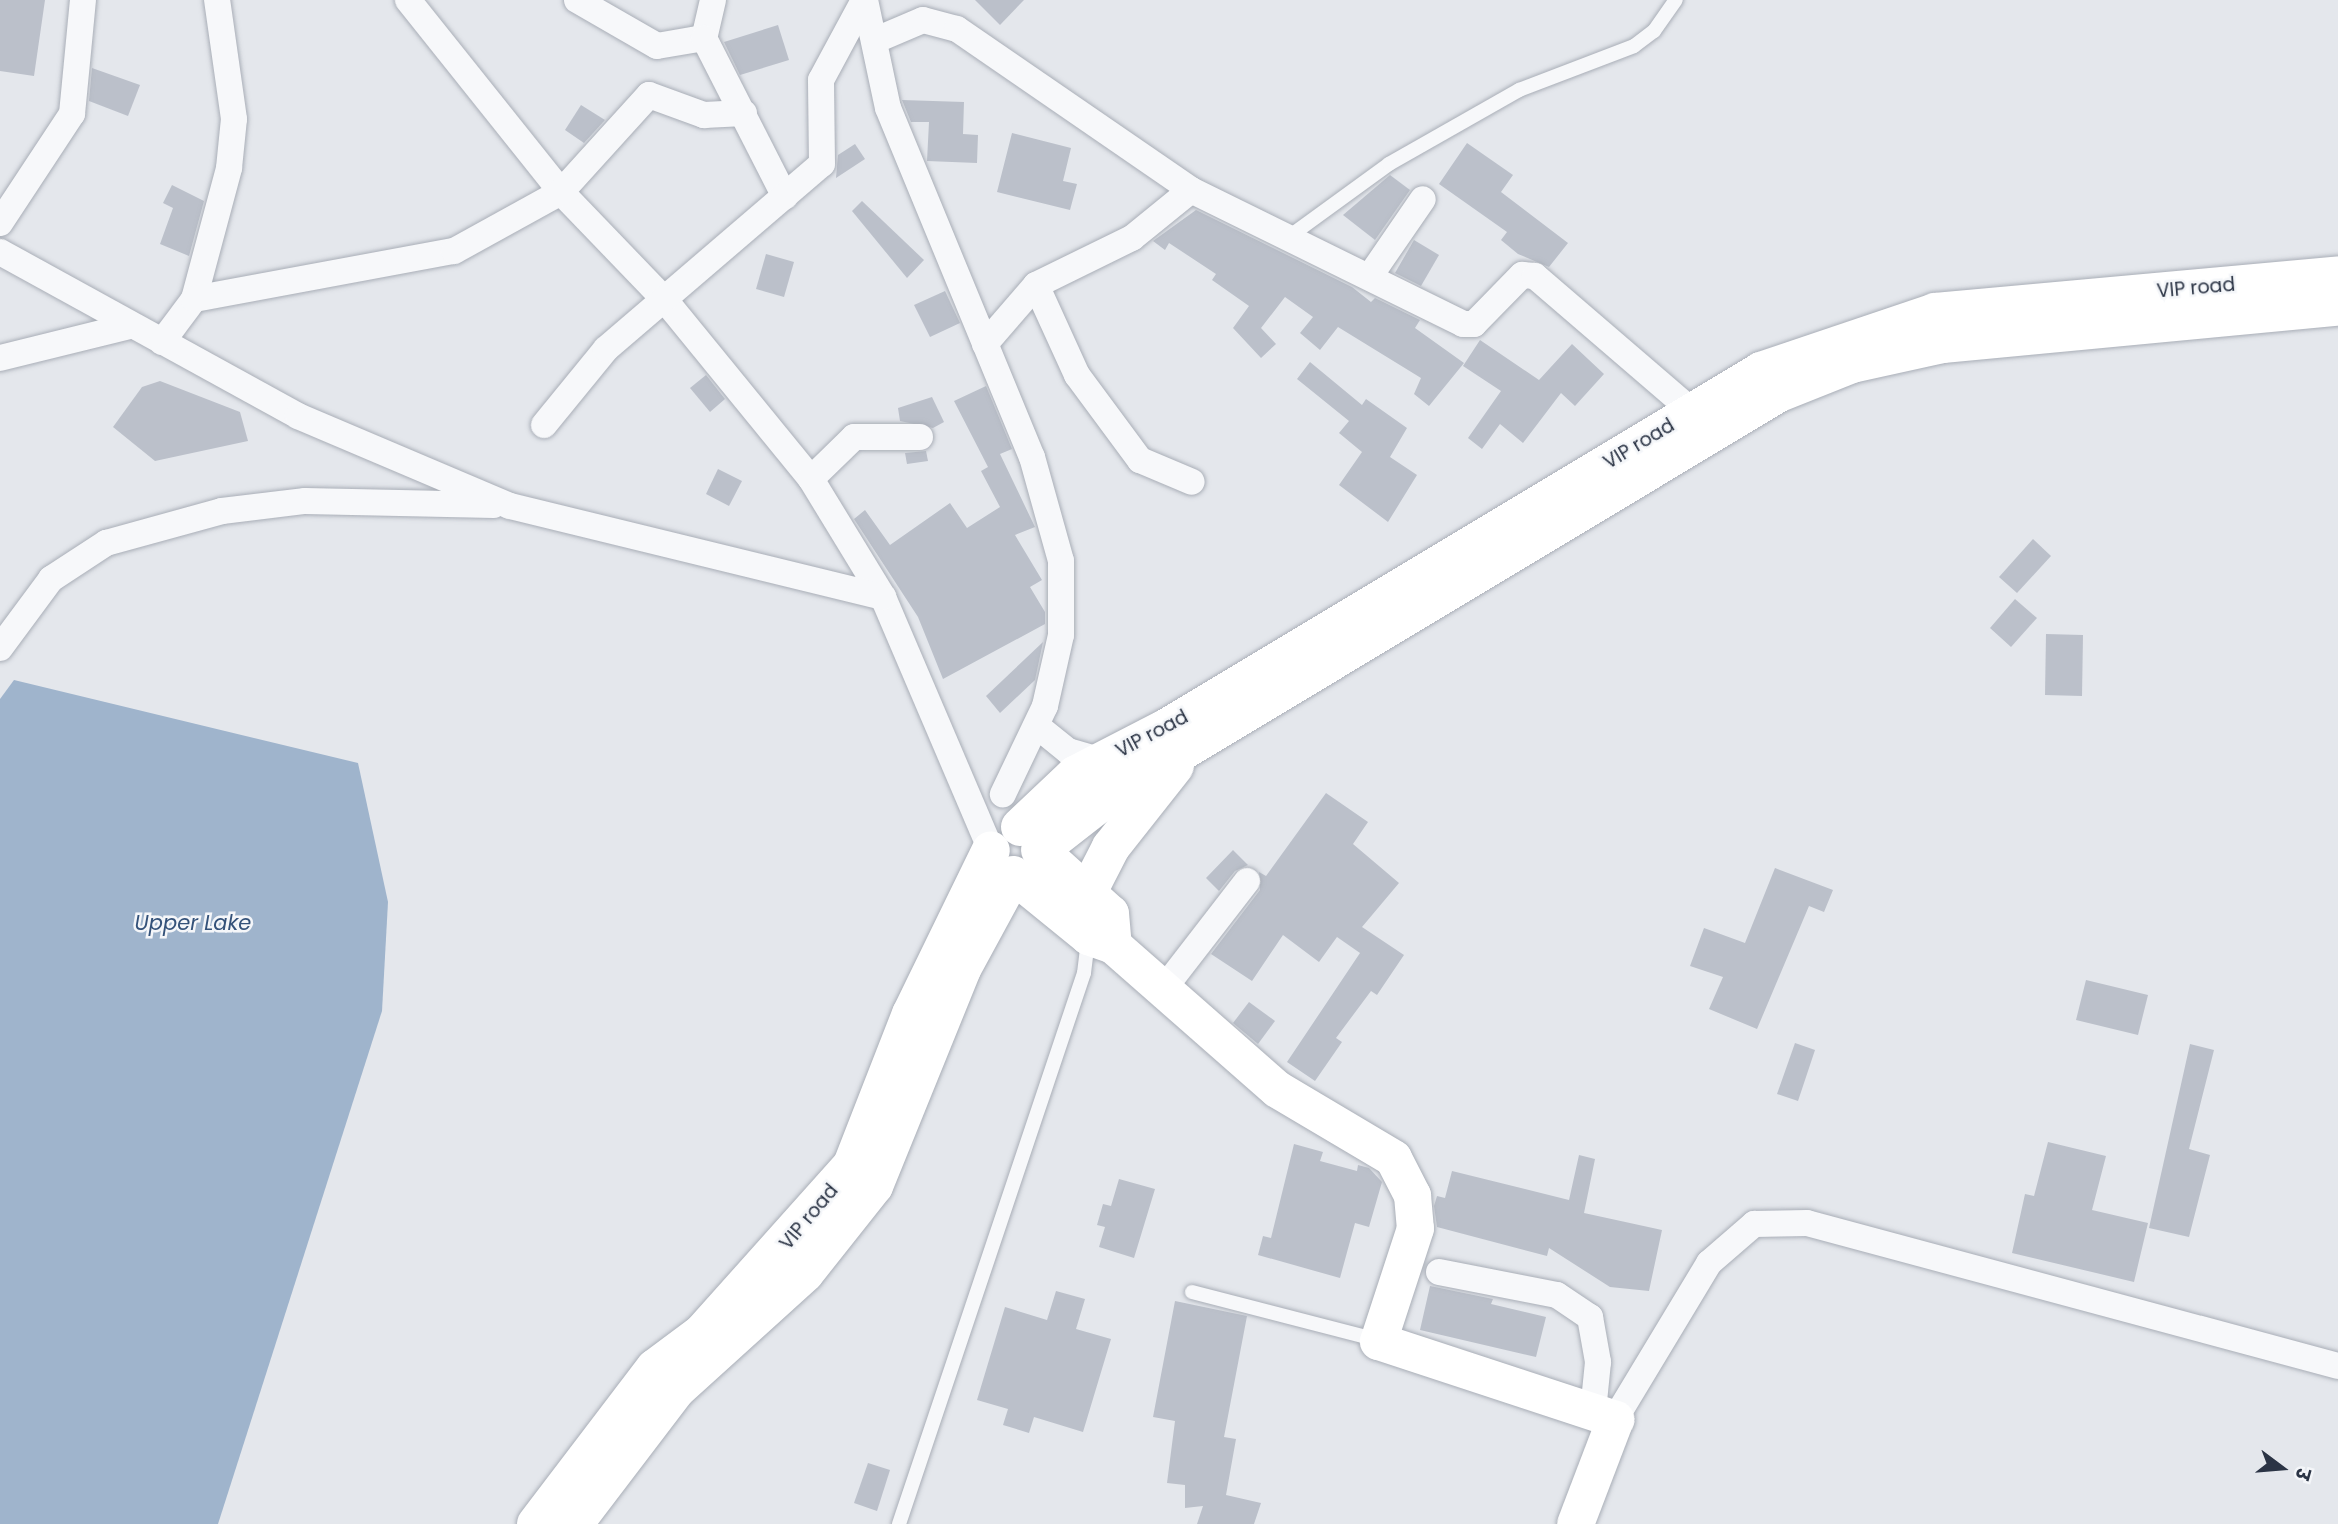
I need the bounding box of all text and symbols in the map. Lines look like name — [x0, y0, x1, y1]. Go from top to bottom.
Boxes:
street label: VIP road — [2156, 273, 2236, 303]
street label: VIP road — [1599, 414, 1679, 474]
street label: VIP road — [1112, 706, 1192, 762]
water label: Upper Lake — [135, 910, 251, 936]
street label: VIP road — [775, 1180, 843, 1254]
north arrow — [2247, 1433, 2317, 1503]
text: उ — [2288, 1465, 2317, 1483]

